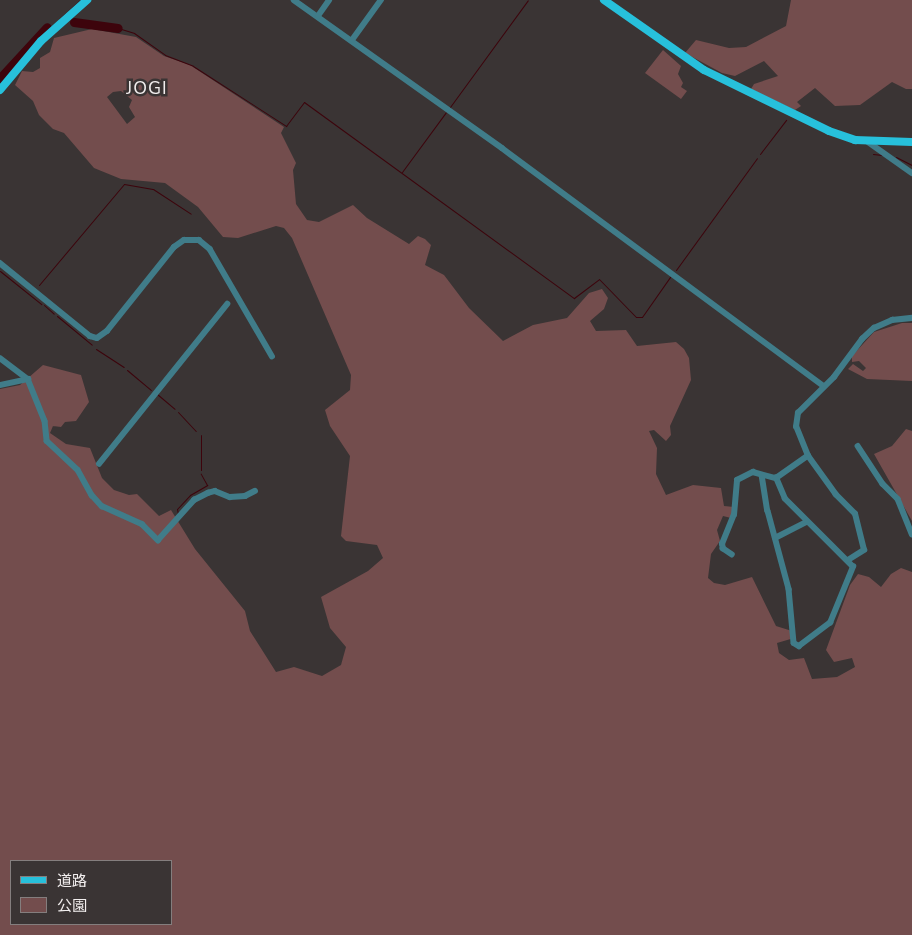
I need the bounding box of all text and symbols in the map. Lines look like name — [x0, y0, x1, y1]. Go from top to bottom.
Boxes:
district label: JOGI — [126, 77, 168, 99]
legend — [10, 860, 172, 925]
text: 道路 — [57, 871, 87, 891]
text: 公園 — [57, 896, 87, 916]

